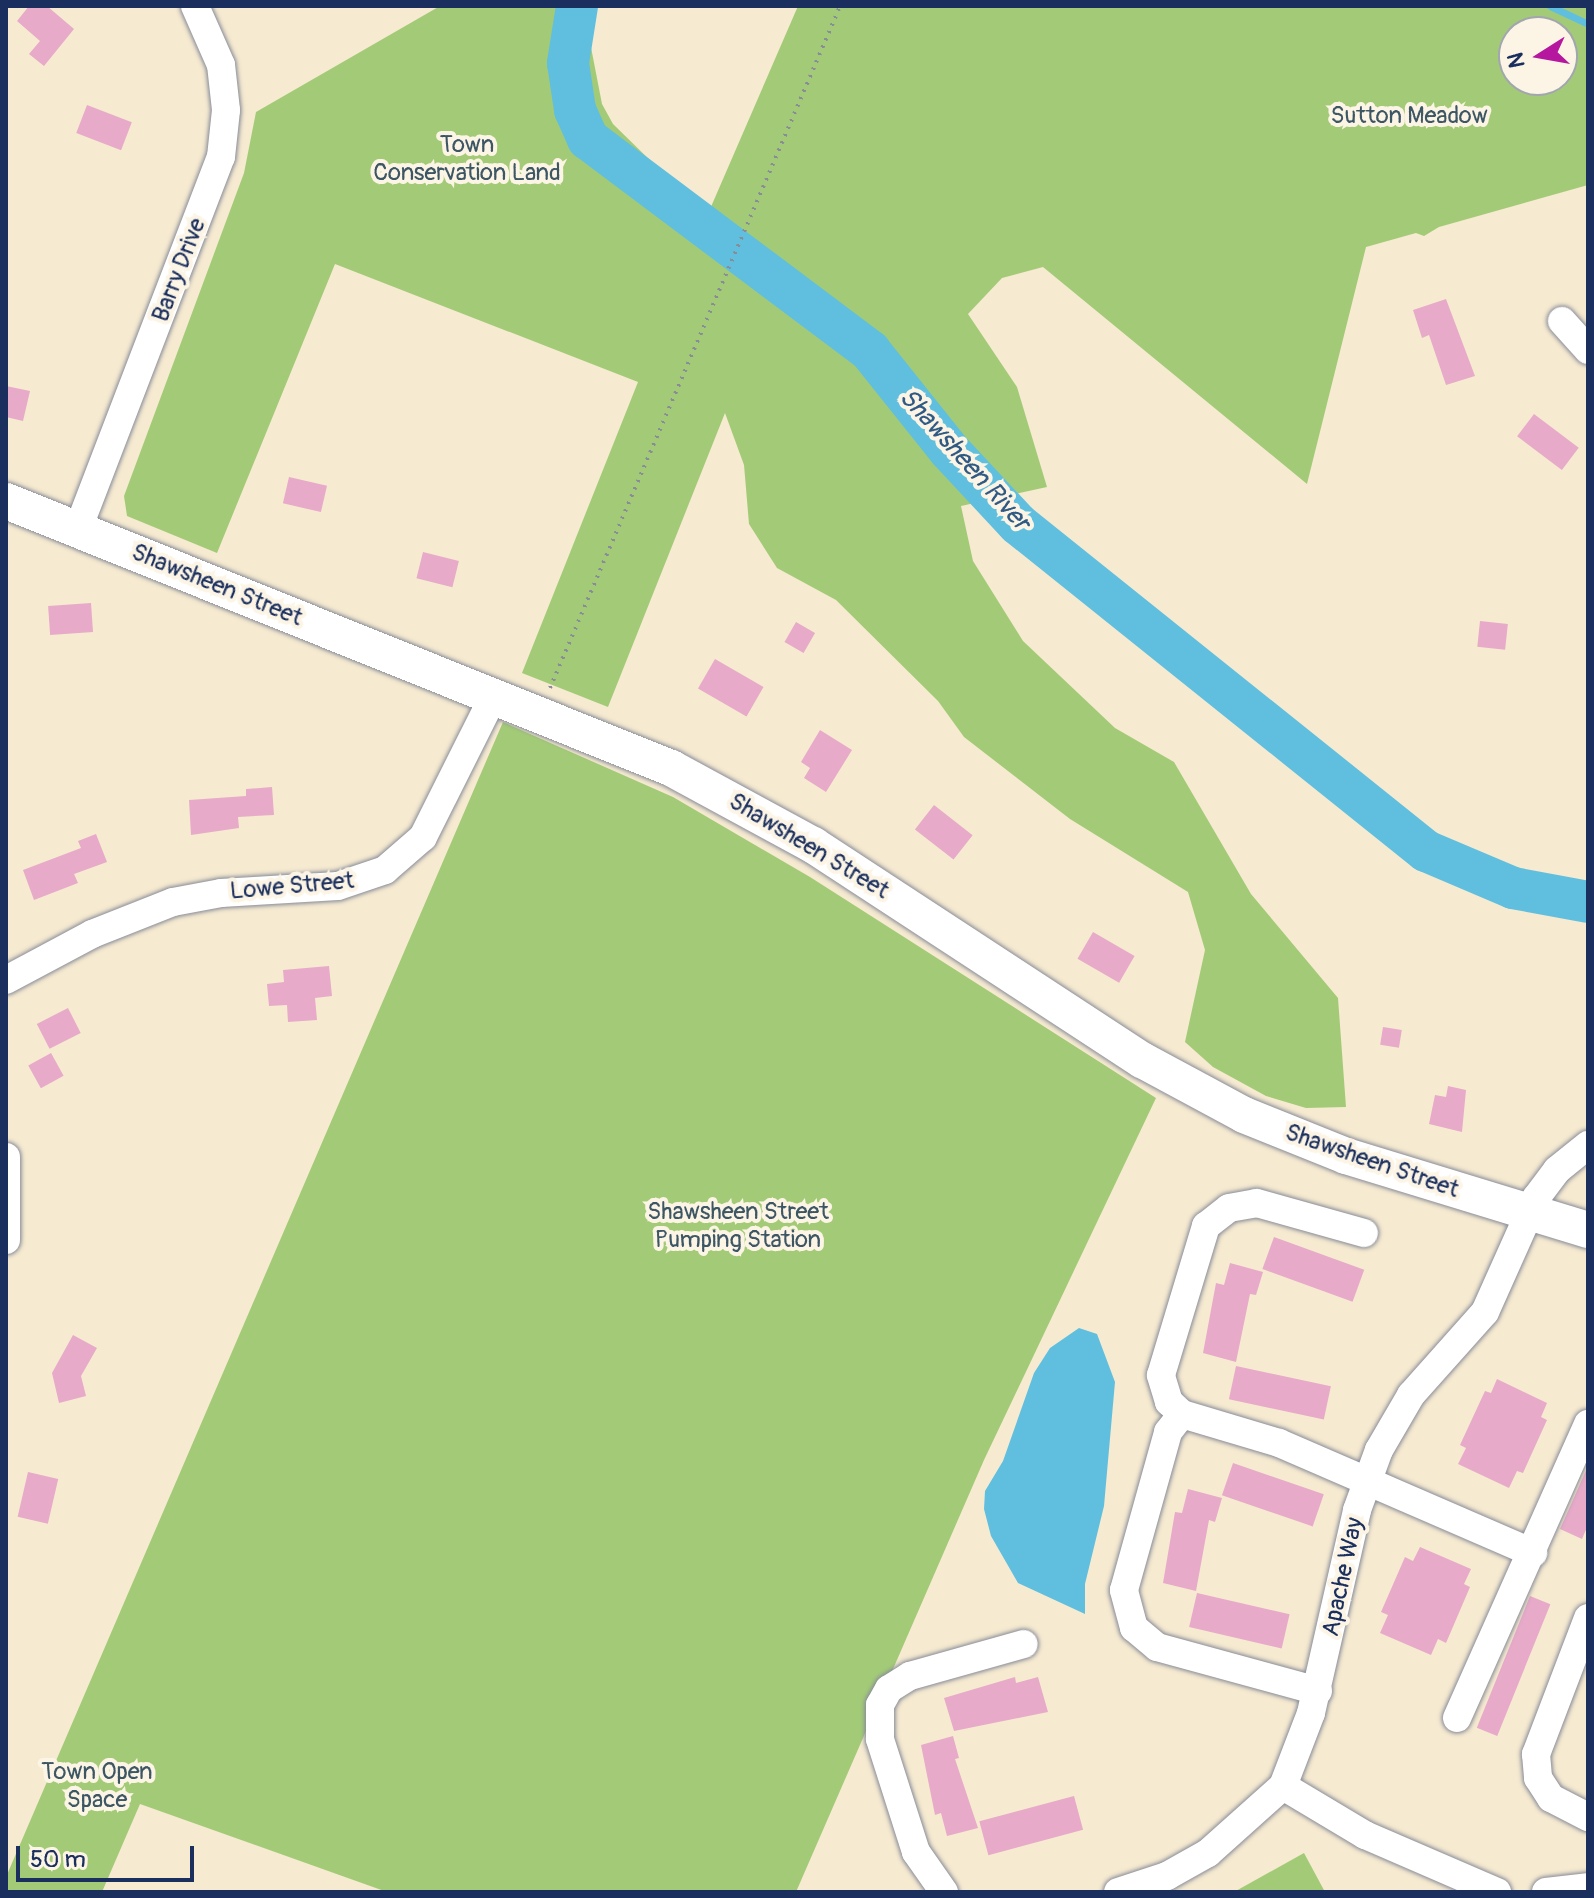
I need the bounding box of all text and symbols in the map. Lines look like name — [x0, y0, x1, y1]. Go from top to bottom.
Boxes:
north arrow — [1498, 16, 1578, 96]
text: N — [1501, 50, 1532, 70]
park label: Sutton Meadow — [1330, 102, 1488, 130]
park label: Town Conservation Land — [373, 131, 561, 187]
street label: Barry Drive — [146, 214, 212, 326]
water label: Shawsheen River — [892, 382, 1036, 538]
street label: Shawsheen Street — [127, 538, 307, 632]
street label: Shawsheen Street — [724, 787, 894, 905]
street label: Lowe Street — [229, 866, 355, 906]
street label: Shawsheen Street — [1281, 1118, 1463, 1204]
park label: Shawsheen Street Pumping Station — [647, 1198, 829, 1254]
street label: Apache Way — [1316, 1515, 1370, 1639]
park label: Town Open Space — [41, 1758, 153, 1814]
scale bar — [20, 1830, 198, 1880]
text: 50 m — [30, 1845, 86, 1874]

